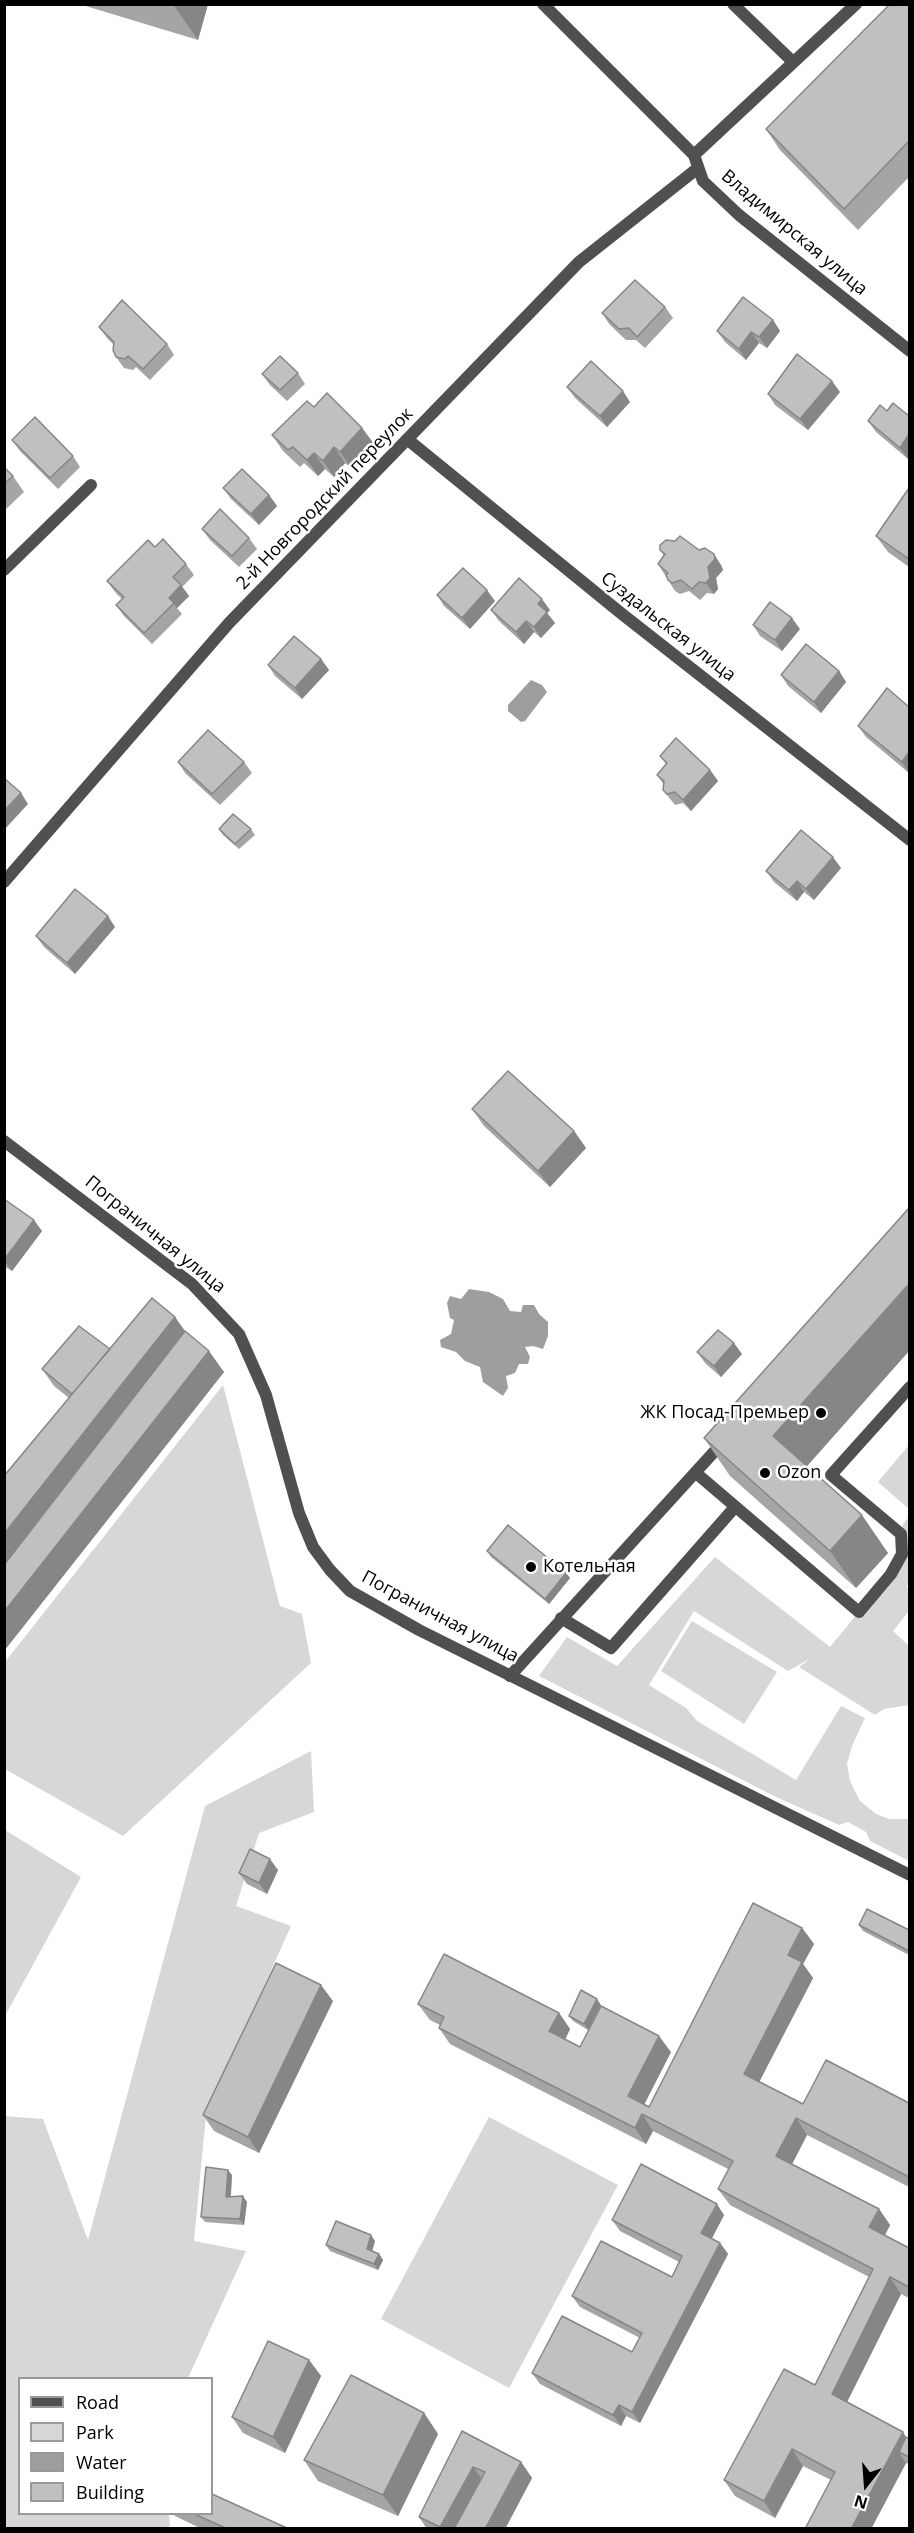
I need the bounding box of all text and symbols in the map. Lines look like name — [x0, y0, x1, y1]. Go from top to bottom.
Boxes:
street label: Владимирская улица — [717, 166, 871, 300]
street label: 2-й Новгородский переулок — [232, 403, 418, 595]
street label: Суздальская улица — [596, 568, 740, 686]
street label: Пограничная улица — [80, 1172, 230, 1298]
place label: ЖК Посад-Премьер — [640, 1402, 809, 1424]
marker: ЖК Посад-Премьер — [814, 1406, 828, 1420]
place label: Ozon — [777, 1462, 821, 1484]
marker: Ozon — [758, 1466, 772, 1480]
place label: Котельная — [543, 1556, 636, 1578]
marker: Котельная — [524, 1560, 538, 1574]
street label: Пограничная улица — [358, 1566, 522, 1668]
legend — [18, 2377, 213, 2515]
text: Road — [76, 2390, 119, 2414]
text: Park — [76, 2420, 114, 2444]
text: Water — [76, 2450, 127, 2474]
north arrow — [836, 2455, 896, 2515]
text: Building — [76, 2480, 144, 2504]
text: N — [851, 2490, 870, 2515]

